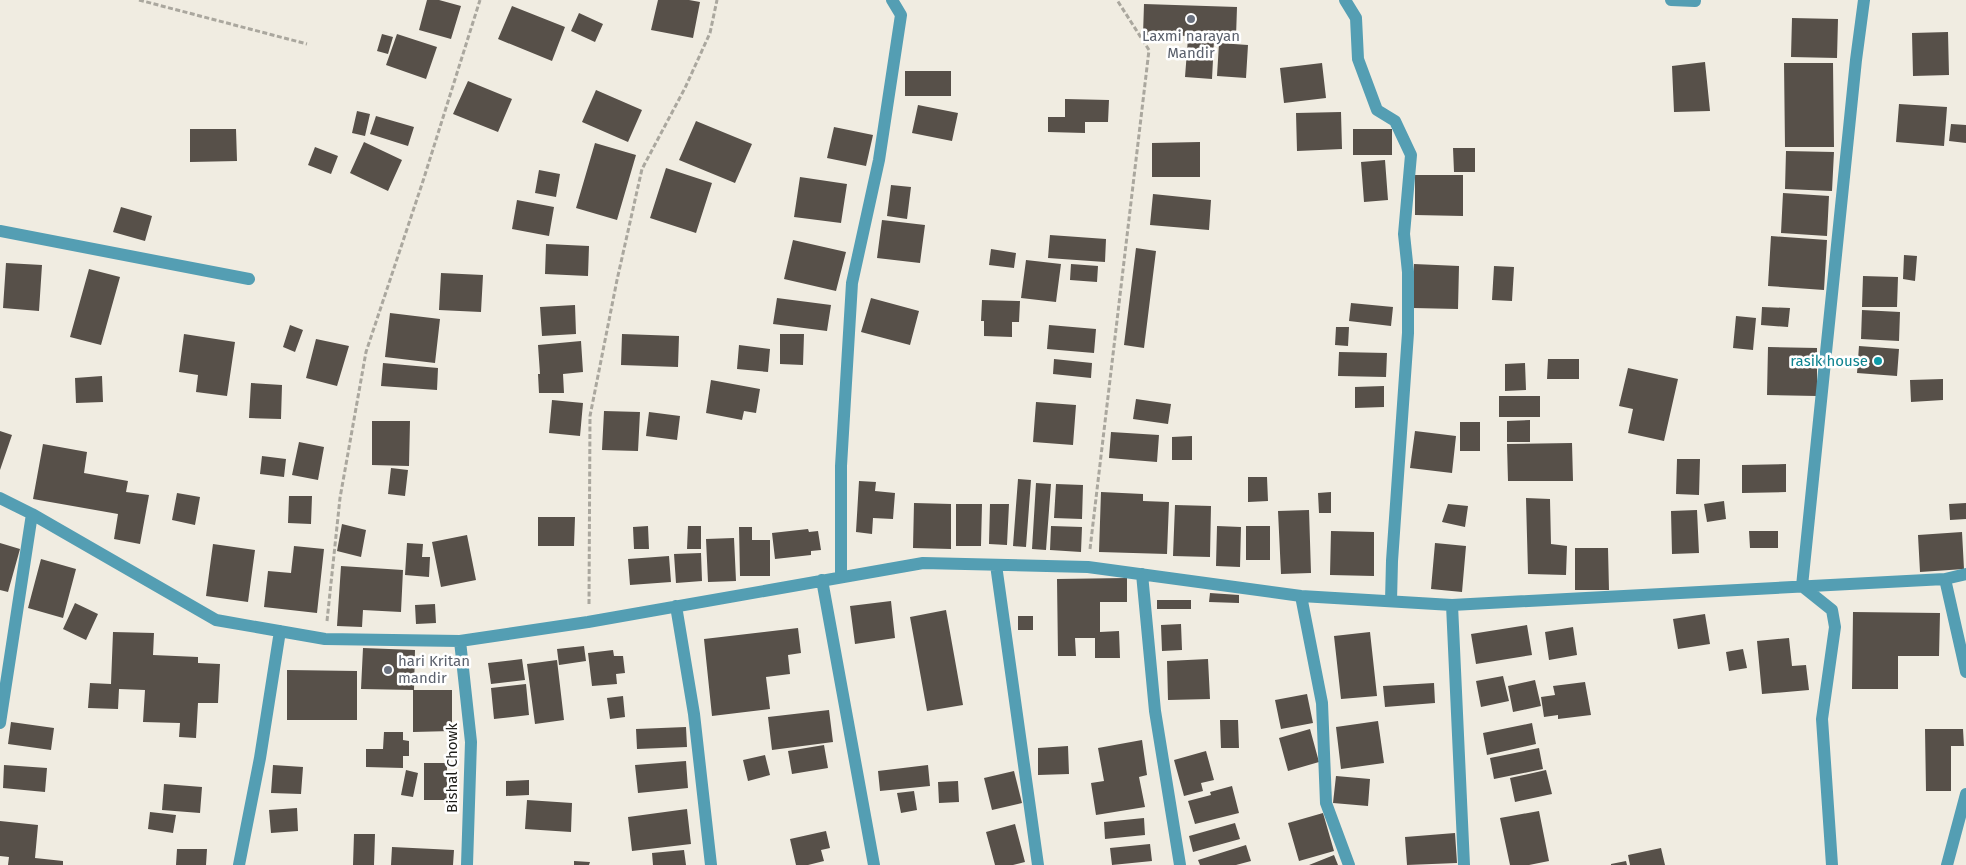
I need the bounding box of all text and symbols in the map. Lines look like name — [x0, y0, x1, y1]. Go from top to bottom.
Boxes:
marker: Laxmi narayan Mandir — [1185, 13, 1197, 25]
place label: Laxmi narayan Mandir — [1142, 27, 1240, 62]
place label: rasik house — [1790, 352, 1868, 370]
marker: rasik house — [1872, 355, 1884, 367]
place label: hari Kritan mandir — [398, 652, 470, 687]
marker: hari Kritan mandir — [382, 664, 394, 676]
street label: Bishal Chowk — [443, 723, 461, 813]

